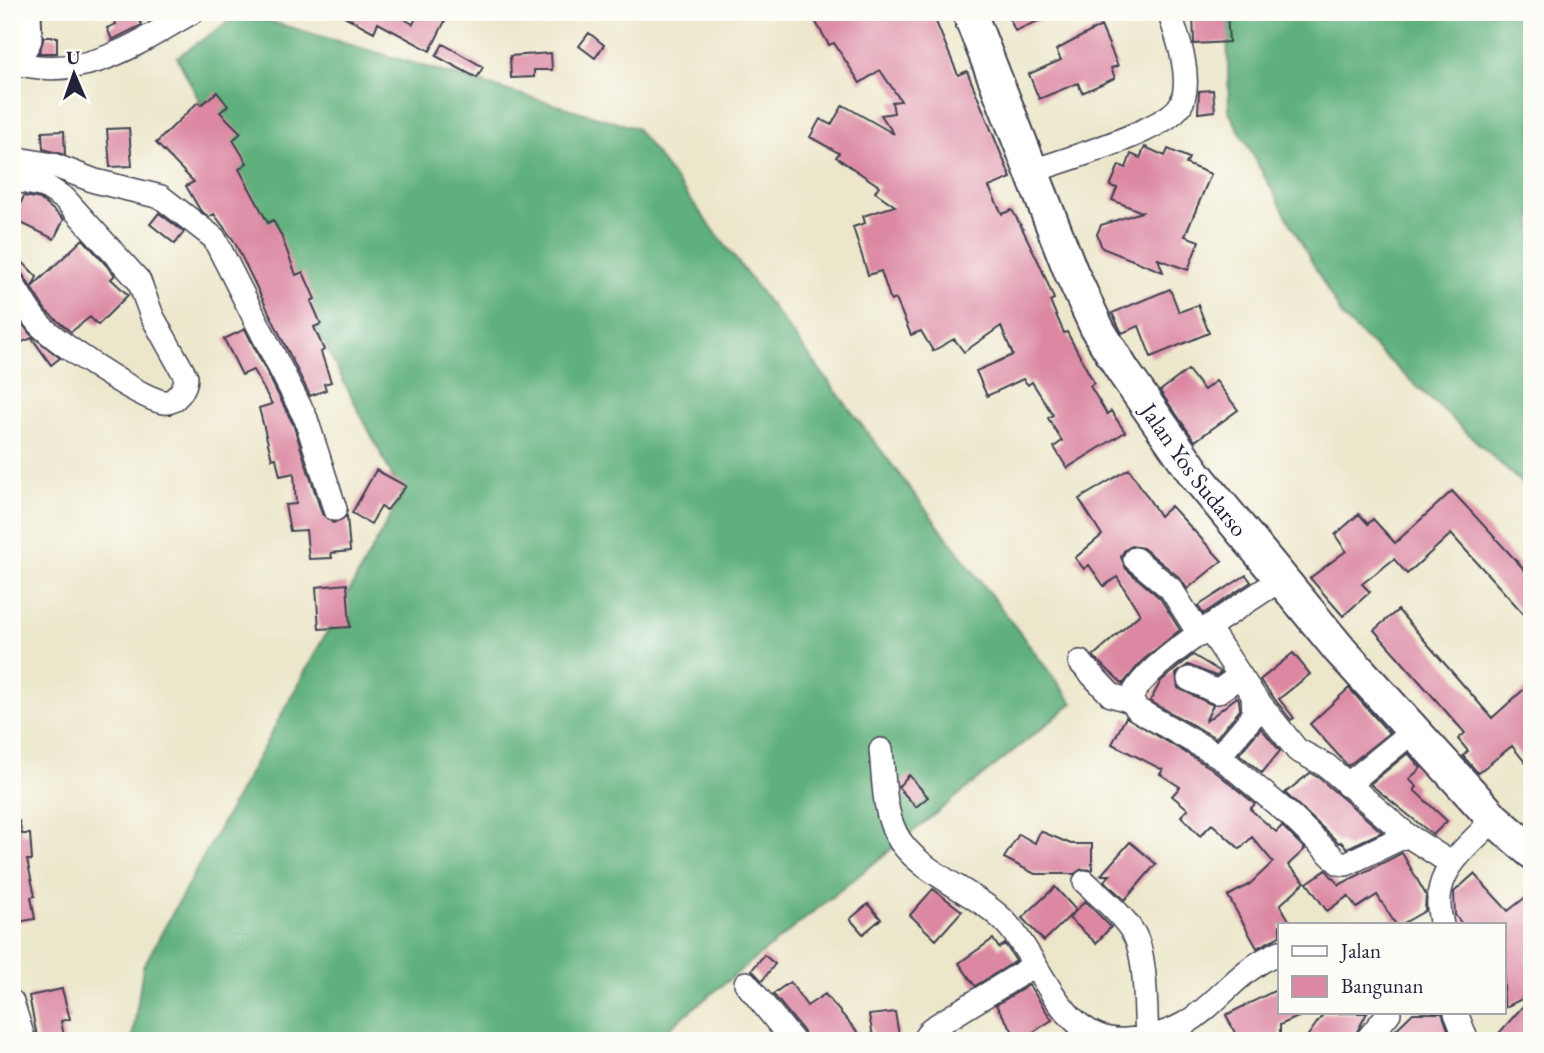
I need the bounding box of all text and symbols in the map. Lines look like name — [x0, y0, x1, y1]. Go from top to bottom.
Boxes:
north arrow — [38, 38, 108, 108]
text: U — [66, 45, 81, 70]
street label: Jalan Yos Sudarso — [1133, 395, 1255, 543]
legend — [1278, 923, 1506, 1014]
text: Jalan — [1339, 937, 1381, 964]
text: Bangunan — [1341, 972, 1424, 999]

